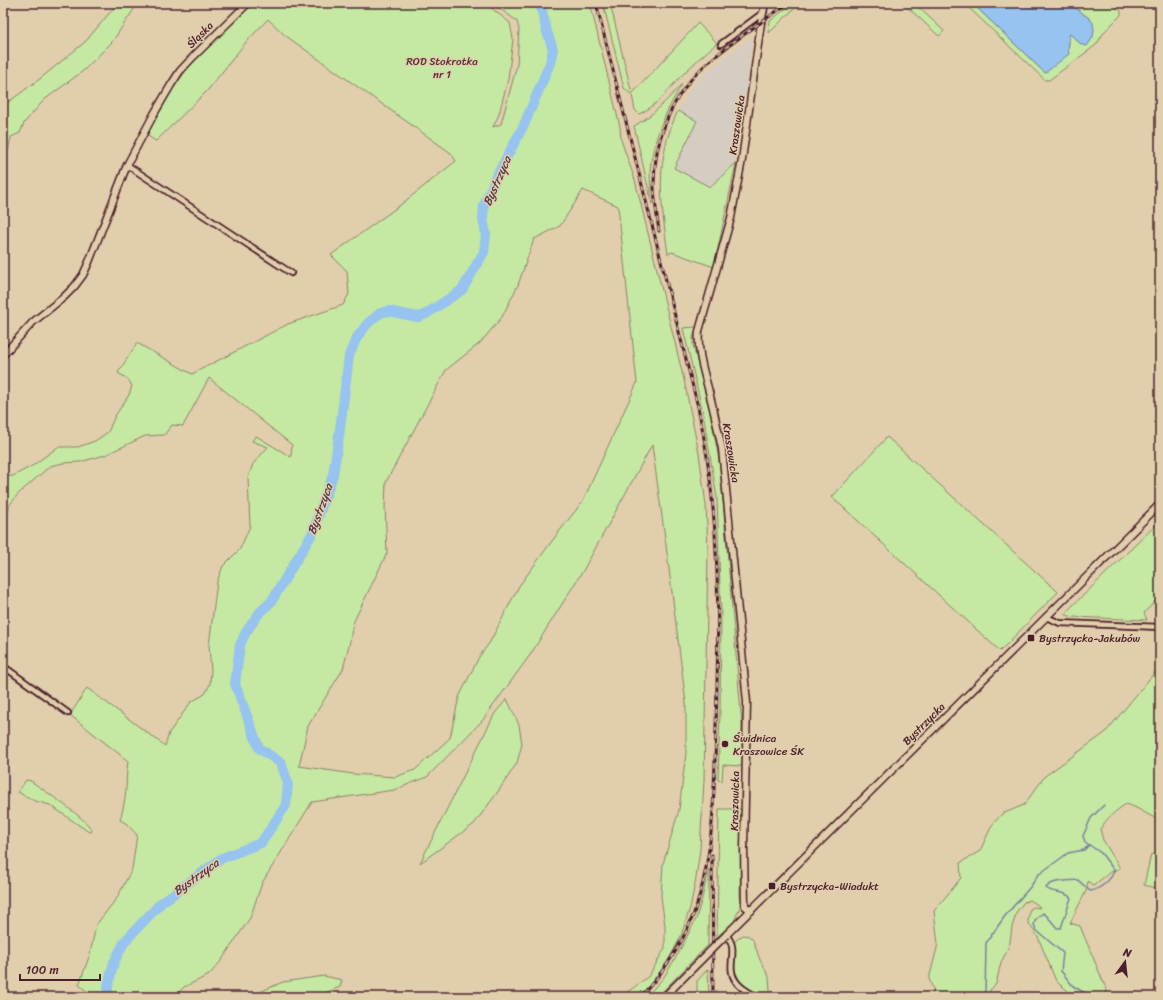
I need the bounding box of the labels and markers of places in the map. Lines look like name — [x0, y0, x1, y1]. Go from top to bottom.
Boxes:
place label: Bystrzycka-Jakubów — [1039, 629, 1141, 648]
marker: Bystrzycka-Jakubów — [1026, 633, 1036, 643]
place label: Świdnica Kraszowice ŚK — [733, 729, 805, 761]
marker: Świdnica Kraszowice ŚK — [720, 739, 730, 749]
place label: Bystrzycka-Wiadukt — [780, 877, 879, 896]
marker: Bystrzycka-Wiadukt — [767, 881, 777, 891]

